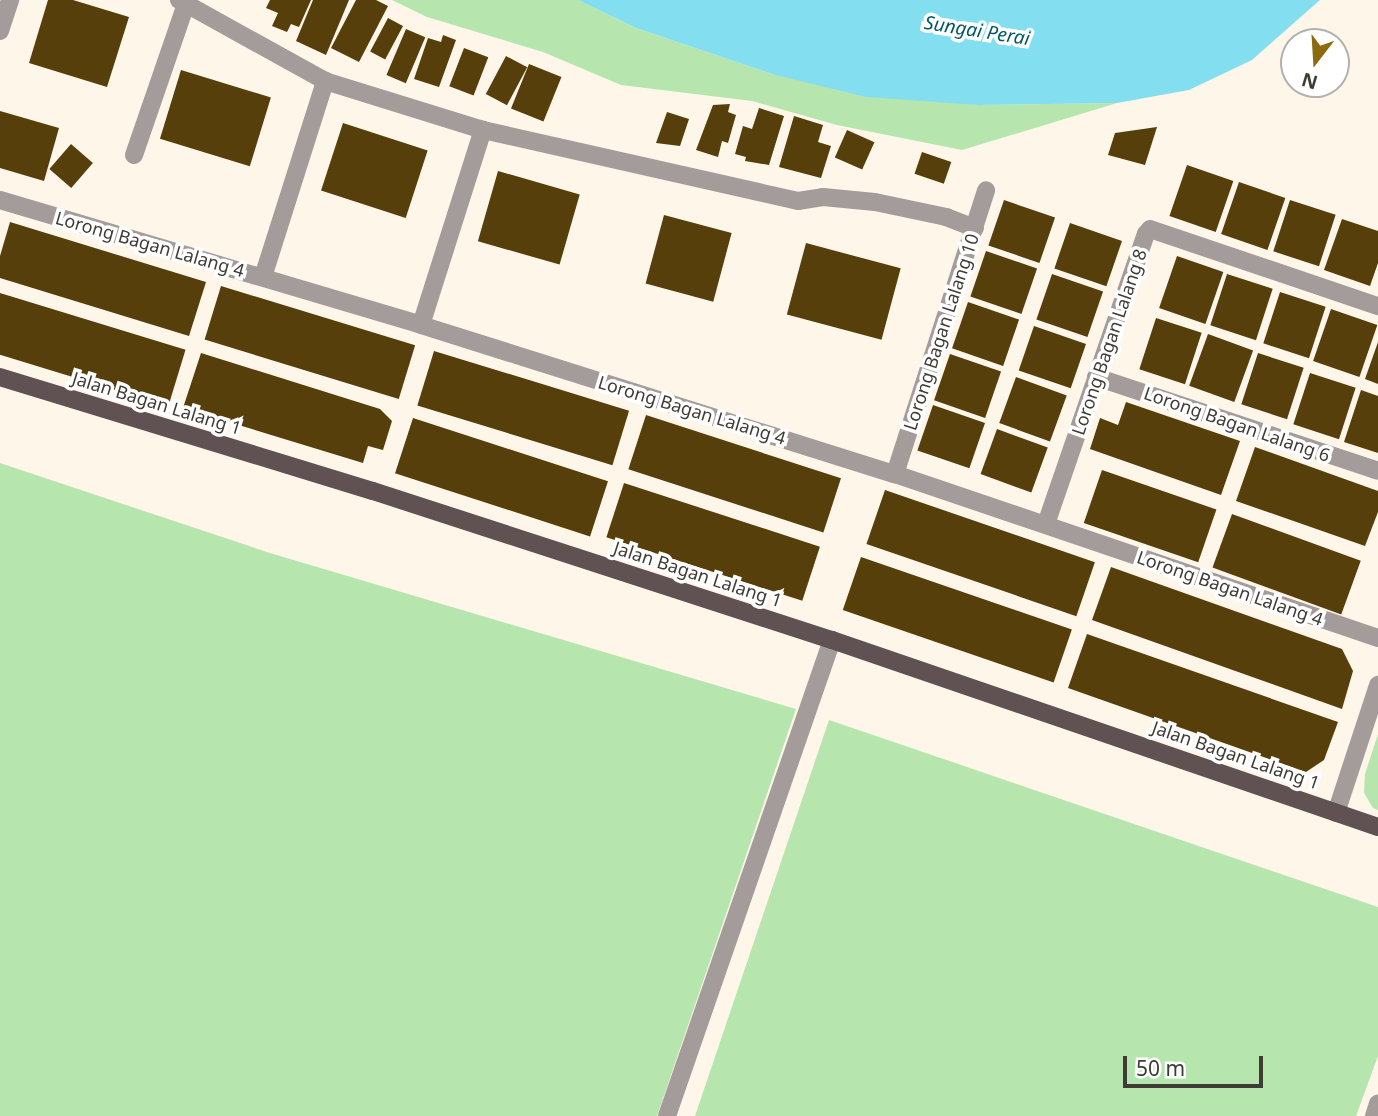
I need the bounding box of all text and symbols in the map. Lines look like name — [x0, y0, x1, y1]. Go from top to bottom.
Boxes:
water label: Sungai Perai — [923, 11, 1031, 51]
north arrow — [1280, 28, 1350, 98]
text: N — [1298, 66, 1321, 96]
street label: Lorong Bagan Lalang 4 — [53, 207, 247, 281]
street label: Lorong Bagan Lalang 10 — [899, 231, 983, 433]
street label: Lorong Bagan Lalang 8 — [1067, 246, 1151, 438]
street label: Jalan Bagan Lalang 1 — [70, 367, 244, 439]
street label: Lorong Bagan Lalang 4 — [595, 371, 789, 449]
street label: Lorong Bagan Lalang 6 — [1141, 382, 1333, 466]
street label: Jalan Bagan Lalang 1 — [611, 537, 785, 611]
street label: Lorong Bagan Lalang 4 — [1134, 546, 1326, 630]
street label: Jalan Bagan Lalang 1 — [1149, 716, 1323, 794]
scale bar — [1126, 1042, 1266, 1086]
text: 50 m — [1136, 1054, 1185, 1082]

